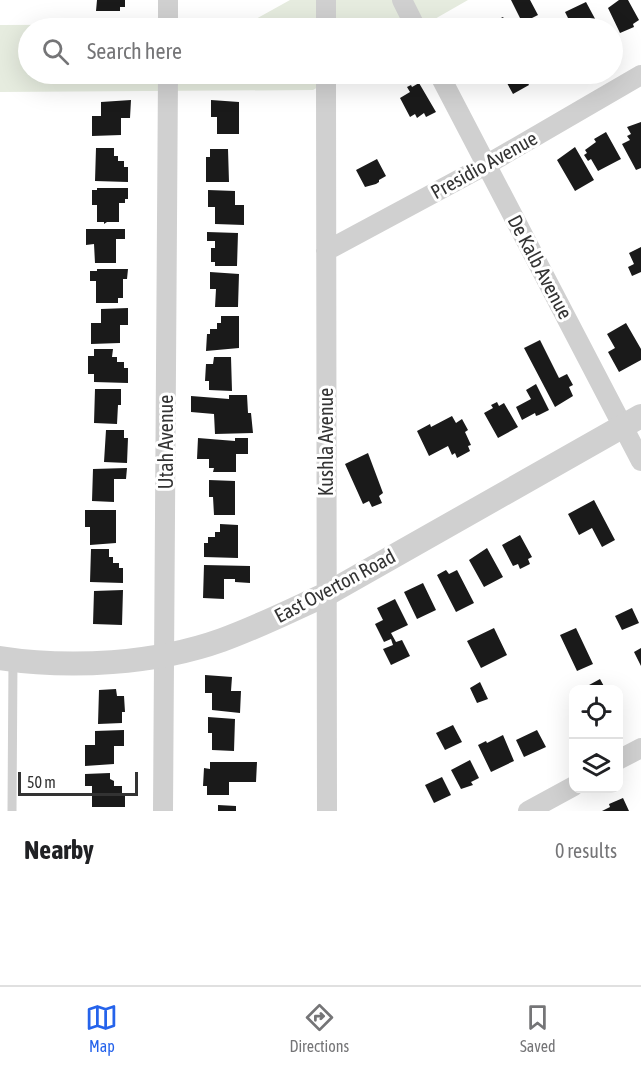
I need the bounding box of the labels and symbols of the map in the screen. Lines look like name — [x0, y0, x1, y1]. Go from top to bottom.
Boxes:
street label: Presidio Avenue — [427, 126, 541, 203]
street label: De Kalb Avenue — [503, 211, 577, 323]
street label: Kushla Avenue — [314, 388, 337, 496]
street label: Utah Avenue — [154, 395, 177, 489]
street label: East Overton Road — [270, 544, 399, 627]
scale bar — [18, 769, 138, 796]

